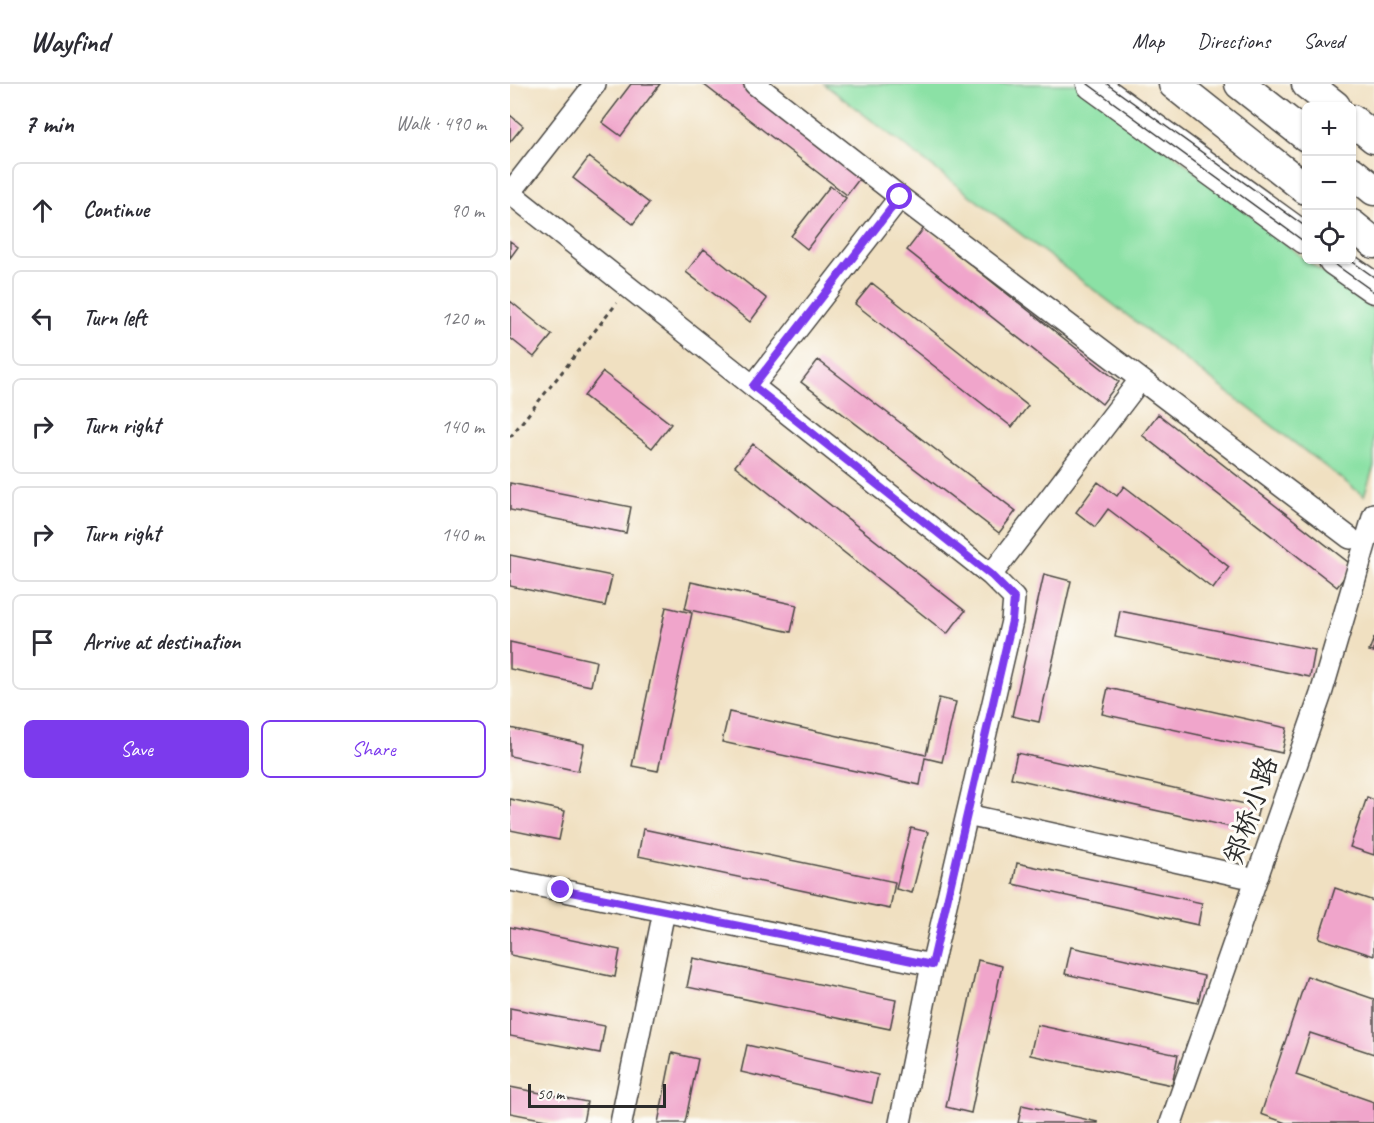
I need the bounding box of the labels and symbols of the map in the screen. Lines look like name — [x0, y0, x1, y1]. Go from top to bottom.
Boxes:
route start — [886, 183, 912, 209]
street label: 郑桥小路 — [1216, 752, 1285, 869]
route end — [547, 876, 573, 902]
scale bar — [528, 1081, 666, 1108]

